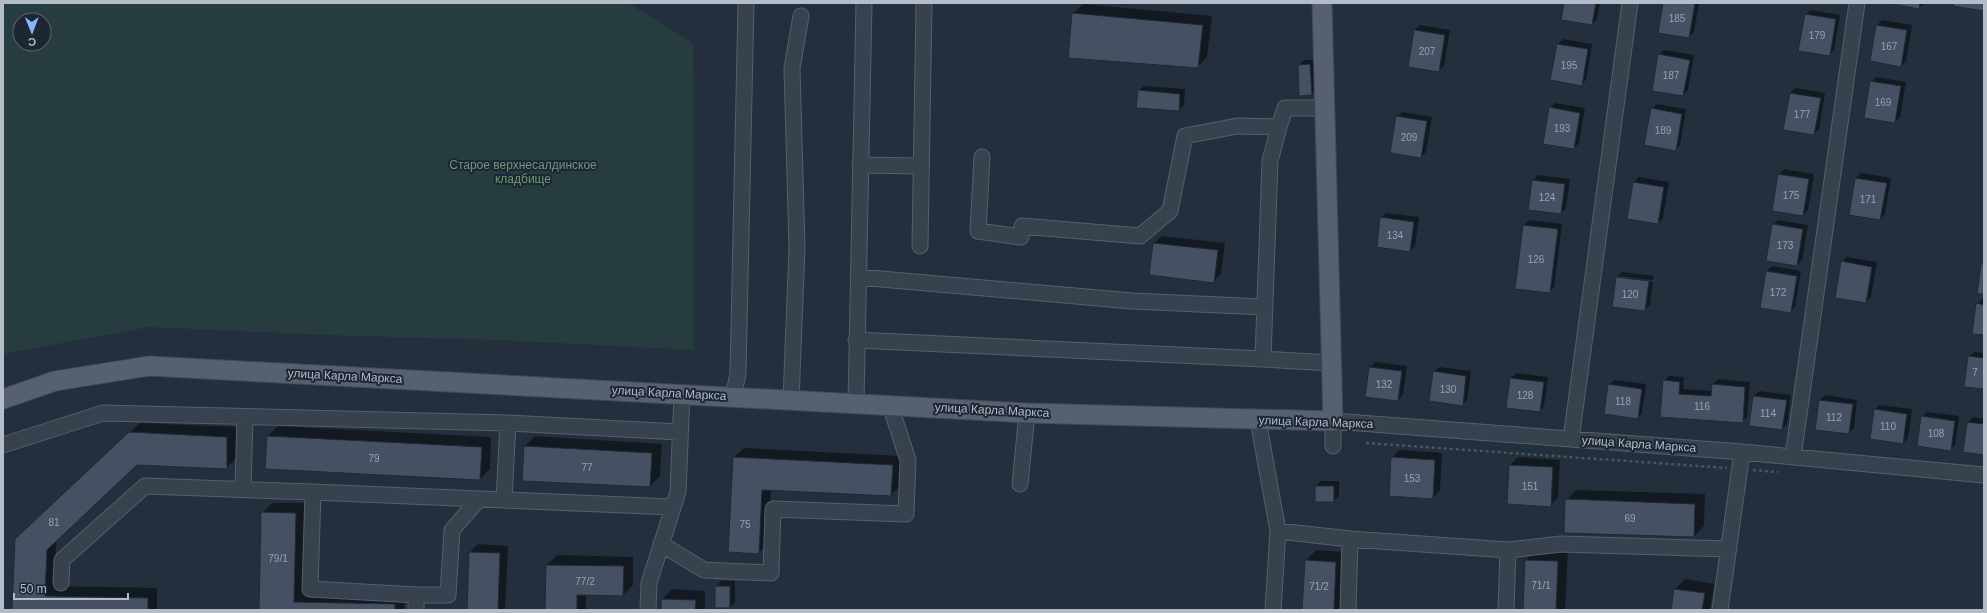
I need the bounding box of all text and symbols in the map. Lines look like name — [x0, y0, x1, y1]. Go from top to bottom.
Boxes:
north arrow — [12, 12, 52, 52]
house number: 185 — [1669, 13, 1686, 24]
house number: 179 — [1809, 30, 1826, 41]
text: С — [28, 36, 36, 48]
house number: 167 — [1881, 41, 1898, 52]
house number: 207 — [1419, 46, 1436, 57]
house number: 195 — [1561, 60, 1578, 71]
house number: 187 — [1663, 70, 1680, 81]
house number: 169 — [1875, 97, 1892, 108]
house number: 177 — [1794, 109, 1811, 120]
house number: 193 — [1554, 123, 1571, 134]
house number: 189 — [1655, 125, 1672, 136]
house number: 209 — [1401, 132, 1418, 143]
park label: Старое верхнесалдинское кладбище — [449, 158, 597, 186]
house number: 175 — [1783, 190, 1800, 201]
house number: 124 — [1539, 192, 1556, 203]
house number: 171 — [1860, 194, 1877, 205]
house number: 134 — [1387, 230, 1404, 241]
house number: 173 — [1777, 240, 1794, 251]
house number: 126 — [1528, 254, 1545, 265]
house number: 172 — [1770, 287, 1787, 298]
house number: 120 — [1622, 289, 1639, 300]
street label: улица Карла Маркса — [287, 366, 403, 386]
house number: 7 — [1972, 367, 1978, 378]
house number: 132 — [1376, 379, 1393, 390]
street label: улица Карла Маркса — [611, 383, 727, 403]
house number: 130 — [1440, 384, 1457, 395]
house number: 128 — [1517, 390, 1534, 401]
house number: 118 — [1615, 396, 1631, 407]
street label: улица Карла Маркса — [934, 400, 1050, 420]
house number: 116 — [1694, 401, 1710, 412]
house number: 114 — [1760, 408, 1776, 419]
house number: 112 — [1826, 412, 1842, 423]
street label: улица Карла Маркса — [1258, 413, 1374, 431]
house number: 110 — [1880, 421, 1896, 432]
house number: 108 — [1928, 428, 1945, 439]
street label: улица Карла Маркса — [1581, 433, 1697, 455]
house number: 79 — [368, 453, 380, 464]
house number: 77 — [581, 462, 593, 473]
house number: 153 — [1404, 473, 1421, 484]
house number: 151 — [1522, 481, 1539, 492]
house number: 69 — [1624, 513, 1636, 524]
house number: 81 — [48, 517, 60, 528]
house number: 75 — [739, 519, 751, 530]
house number: 79/1 — [268, 553, 288, 564]
scale bar — [14, 575, 128, 601]
house number: 77/2 — [575, 576, 595, 587]
house number: 71/1 — [1531, 580, 1551, 591]
house number: 71/2 — [1309, 581, 1329, 592]
text: 50 m — [20, 582, 47, 596]

